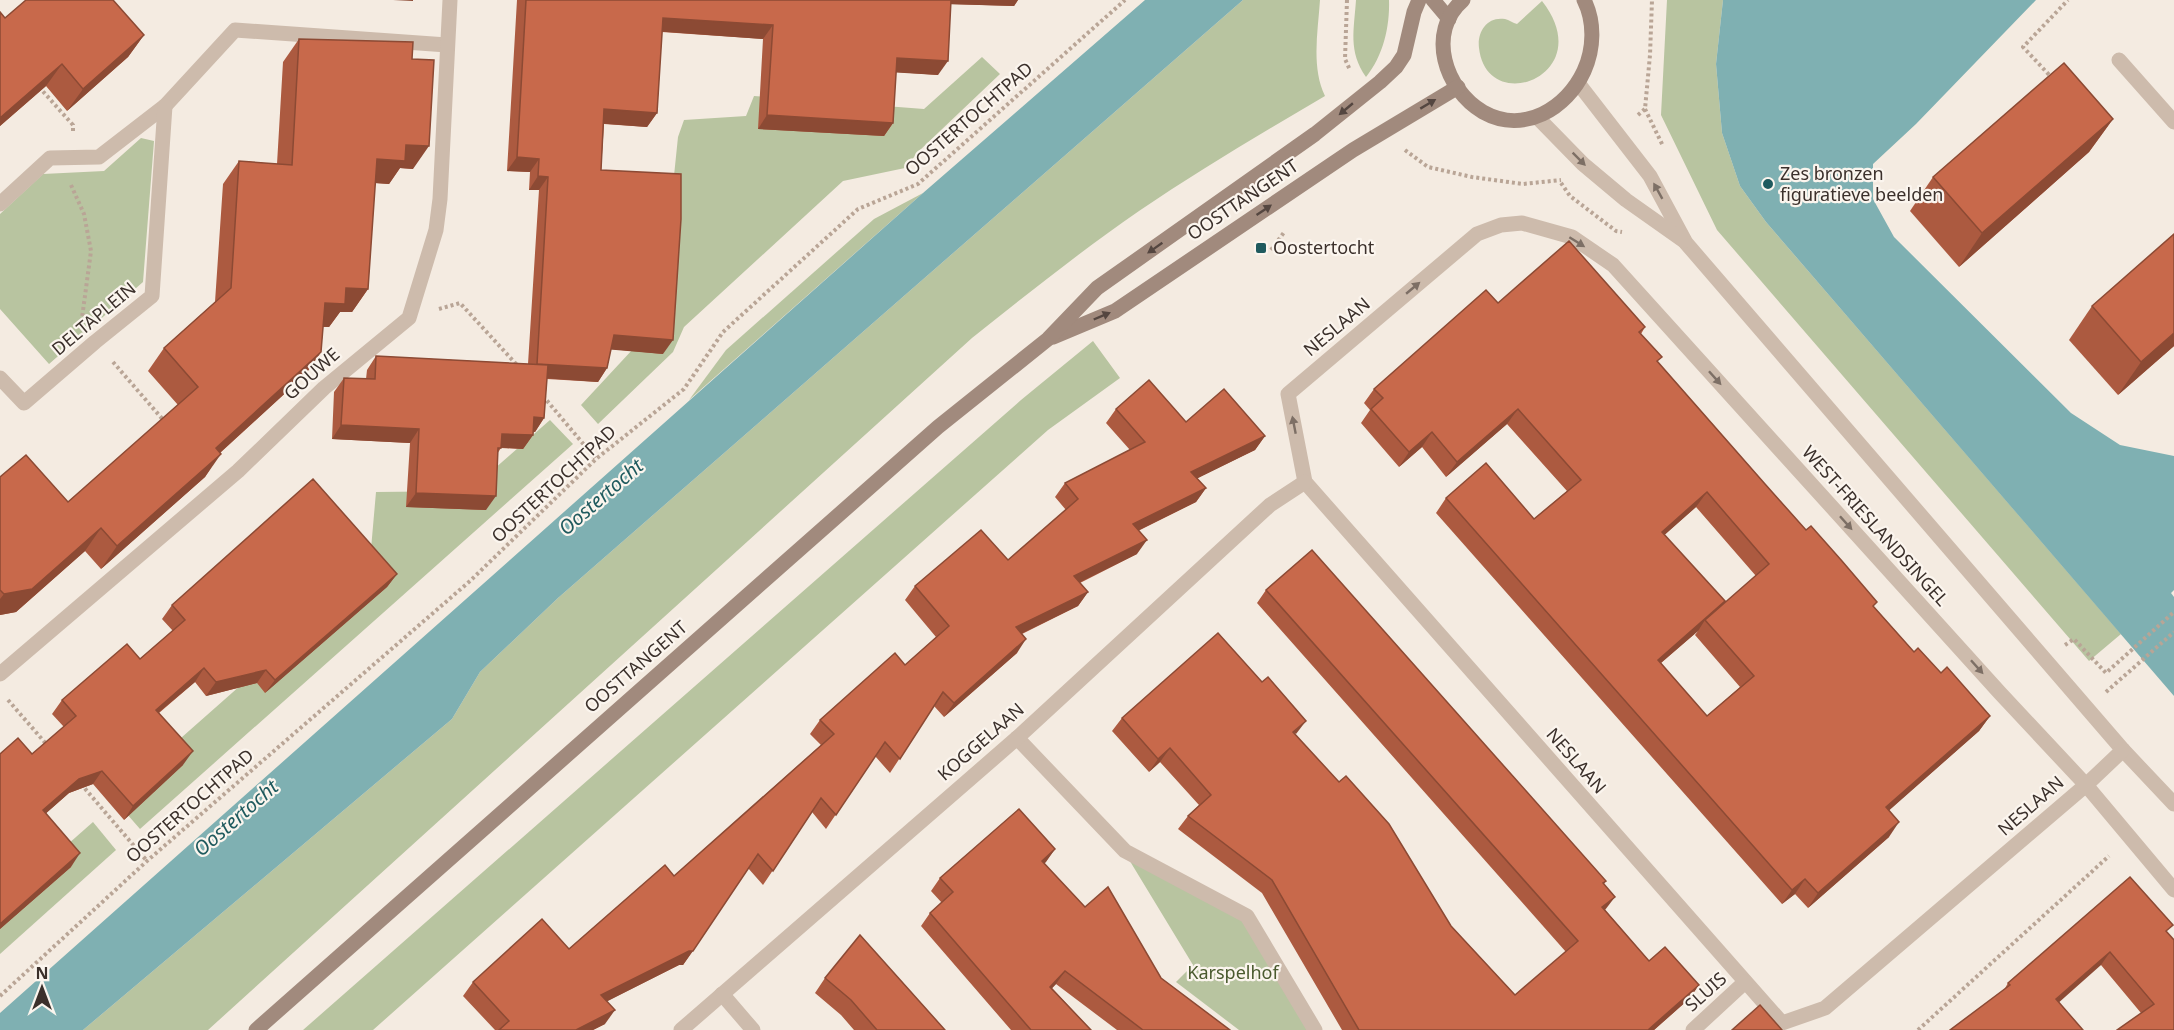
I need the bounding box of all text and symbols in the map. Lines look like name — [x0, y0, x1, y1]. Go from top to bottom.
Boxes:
street label: OOSTERTOCHTPAD — [899, 56, 1037, 181]
one-way arrow — [1420, 99, 1436, 110]
one-way arrow — [1338, 102, 1354, 115]
one-way arrow — [1572, 152, 1586, 167]
street label: OOSTTANGENT — [1182, 153, 1303, 245]
place label: Zes bronzen figuratieve beelden — [1780, 161, 1943, 206]
marker: Zes bronzen figuratieve beelden — [1761, 177, 1775, 191]
one-way arrow — [1653, 183, 1663, 200]
one-way arrow — [1256, 204, 1273, 215]
place label: Oostertocht — [1273, 235, 1375, 259]
one-way arrow — [1569, 236, 1585, 247]
marker: Oostertocht — [1254, 241, 1268, 255]
one-way arrow — [1147, 242, 1163, 254]
street label: DELTAPLEIN — [46, 276, 140, 360]
one-way arrow — [1405, 282, 1420, 295]
street label: NESLAAN — [1298, 291, 1375, 361]
one-way arrow — [1093, 312, 1110, 321]
street label: GOUWE — [278, 342, 344, 405]
one-way arrow — [1708, 371, 1722, 386]
one-way arrow — [1289, 415, 1298, 434]
street label: OOSTERTOCHTPAD — [486, 419, 621, 547]
street label: WEST-FRIESLANDSINGEL — [1797, 440, 1954, 611]
water label: Oostertocht — [553, 451, 650, 541]
one-way arrow — [1839, 515, 1852, 530]
street label: OOSTTANGENT — [579, 615, 692, 718]
one-way arrow — [1970, 660, 1984, 675]
street label: KOGGELAAN — [932, 697, 1029, 785]
street label: NESLAAN — [1542, 722, 1612, 798]
street label: OOSTERTOCHTPAD — [120, 743, 258, 868]
street label: NESLAAN — [1992, 770, 2068, 840]
water label: Oostertocht — [188, 772, 285, 862]
north arrow — [12, 958, 72, 1018]
park label: Karspelhof — [1187, 960, 1279, 984]
text: N — [35, 962, 49, 984]
street label: SLUIS — [1679, 966, 1731, 1016]

